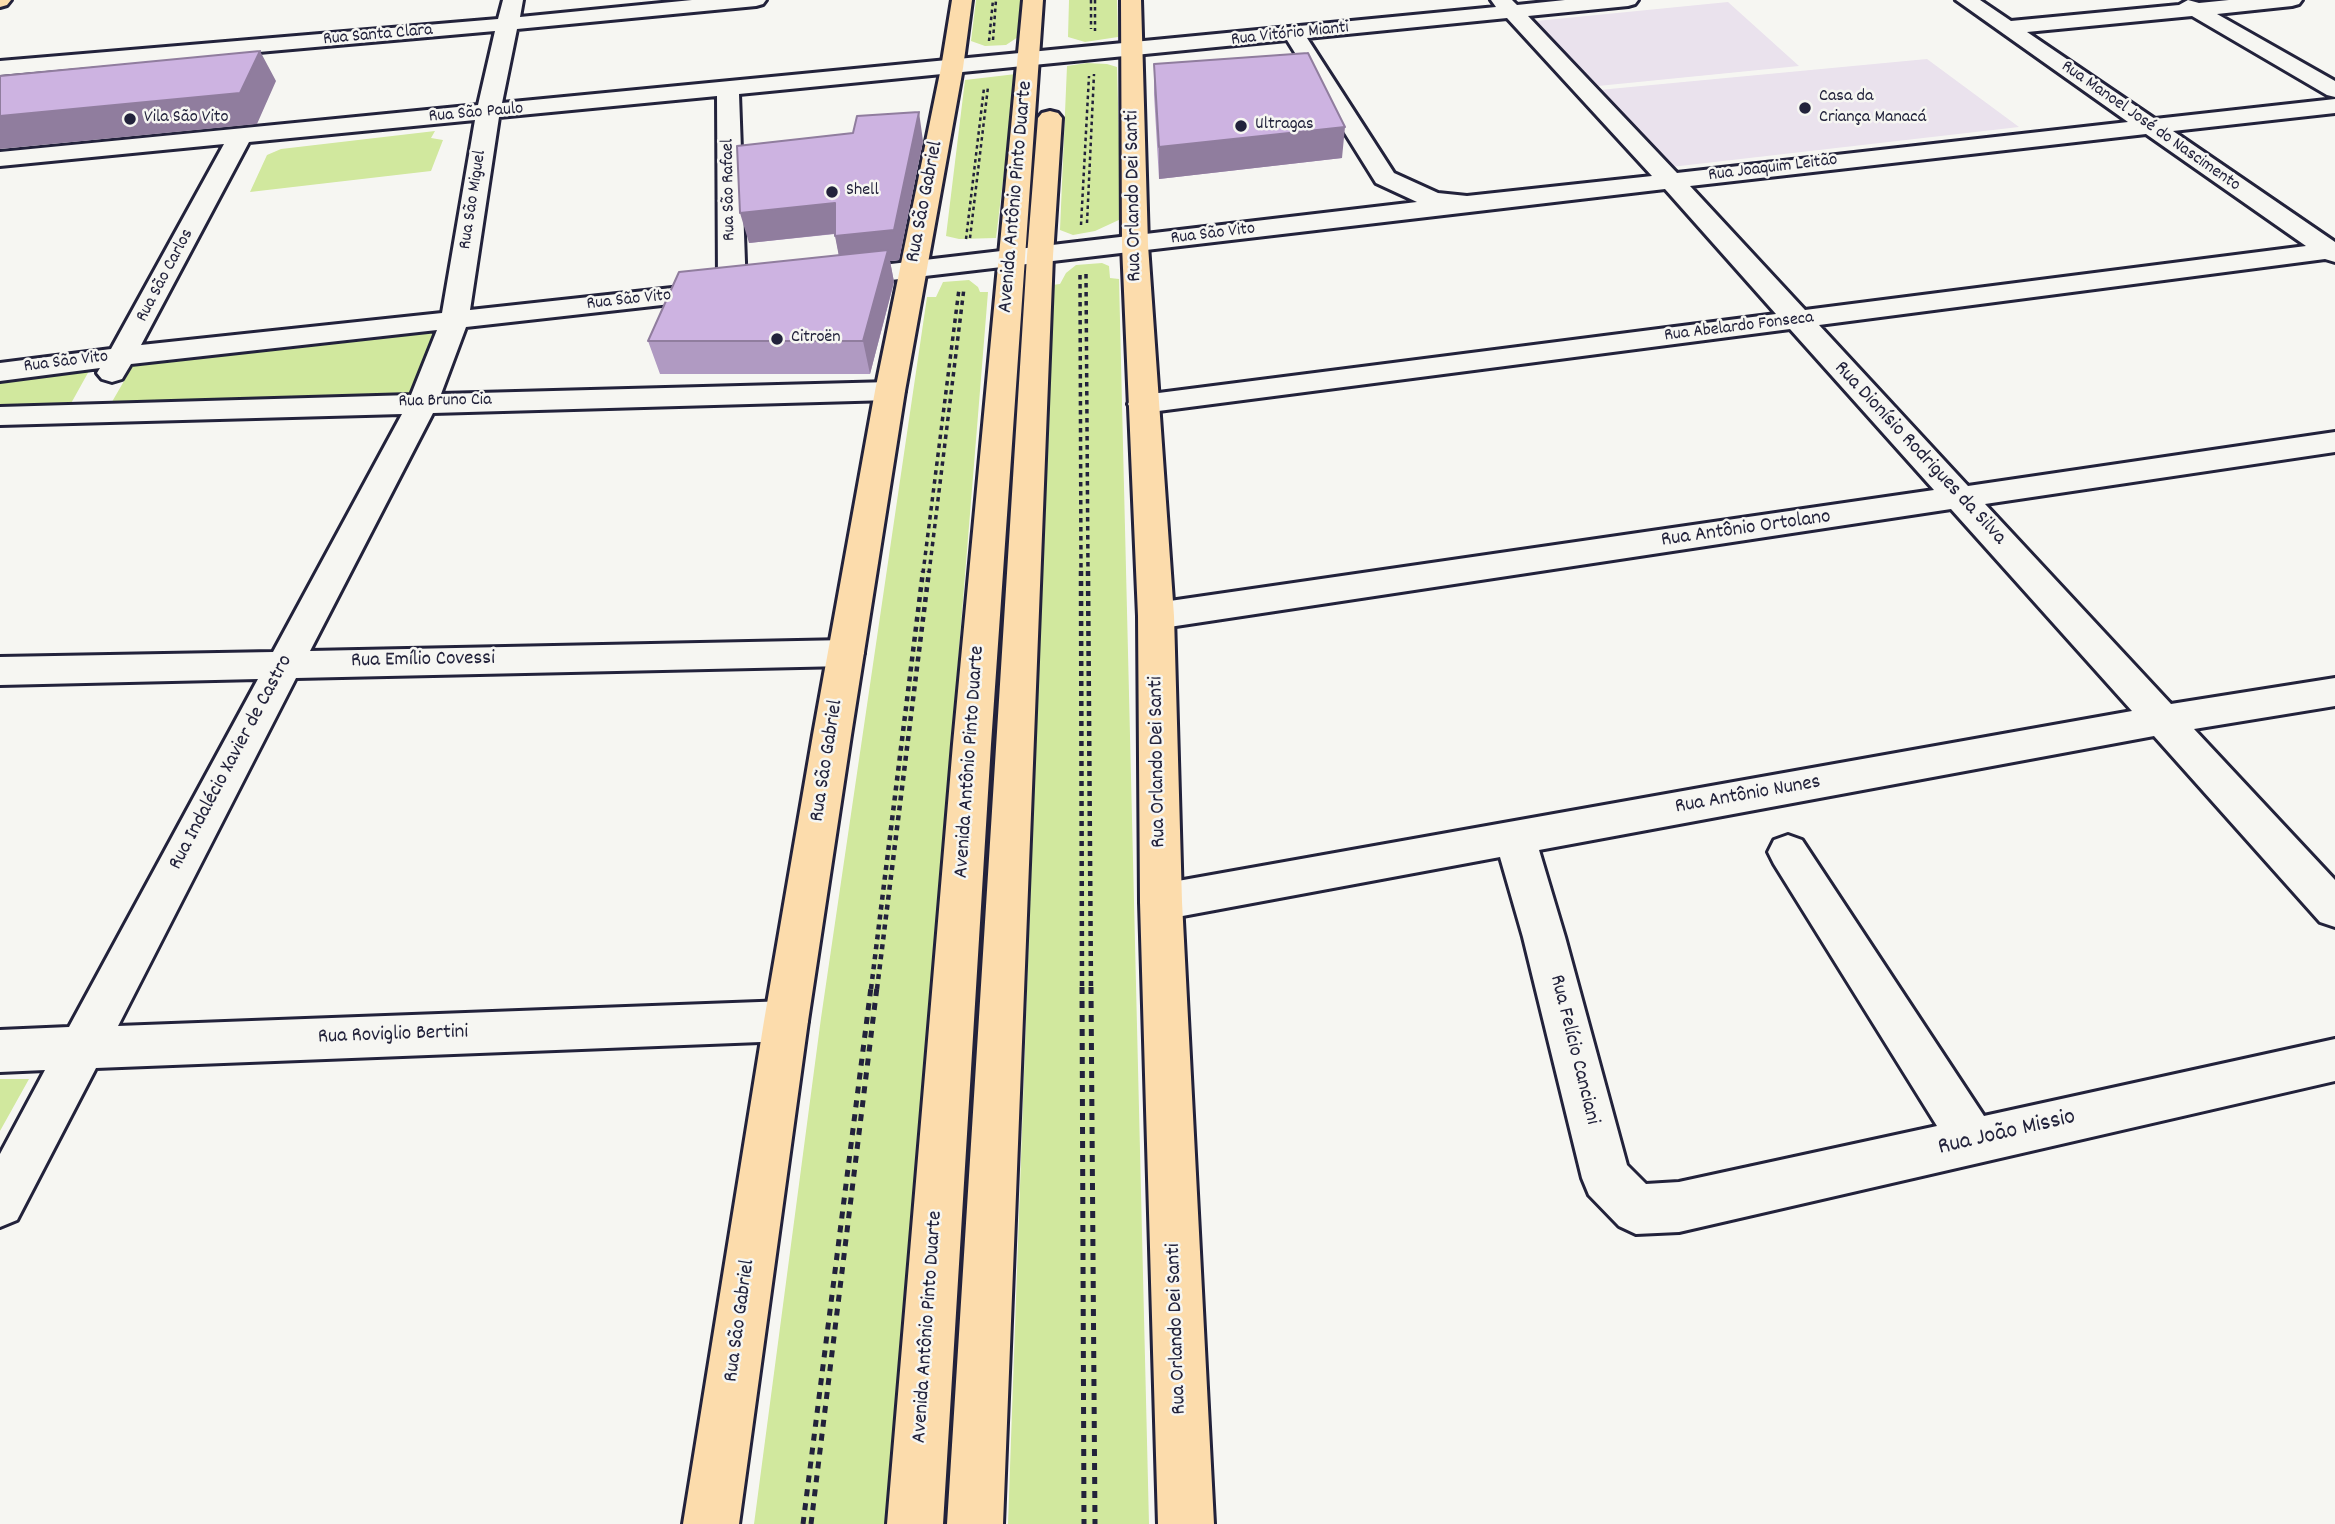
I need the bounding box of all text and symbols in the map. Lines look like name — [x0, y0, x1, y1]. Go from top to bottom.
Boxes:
street label: Rua Vitório Mianti — [1230, 18, 1350, 52]
street label: Rua Santa Clara — [322, 20, 434, 52]
street label: Rua Manoel José do Nascimento — [2056, 57, 2244, 197]
street label: Avenida Antônio Pinto Duarte — [994, 80, 1040, 314]
place label: Casa da Criança Manacá — [1819, 87, 1926, 130]
street label: Rua São Paulo — [428, 99, 524, 129]
marker: Casa da Criança Manacá — [1797, 100, 1813, 116]
place label: Vila São Vito — [144, 108, 228, 130]
street label: Rua Orlando Dei Santi — [1121, 110, 1149, 282]
marker: Vila São Vito — [122, 111, 138, 127]
place label: Ultragas — [1255, 115, 1314, 137]
marker: Ultragas — [1233, 118, 1249, 134]
street label: Rua São Rafael — [718, 139, 742, 241]
street label: Rua São Gabriel — [902, 139, 950, 265]
street label: Rua São Miguel — [456, 149, 492, 251]
street label: Rua Joaquim Leitão — [1707, 150, 1839, 188]
place label: Shell — [846, 181, 879, 203]
marker: Shell — [824, 184, 840, 200]
street label: Rua São Vito — [1170, 219, 1256, 251]
street label: Rua São Carlos — [133, 226, 199, 326]
street label: Rua São Vito — [586, 286, 672, 316]
street label: Rua Abelardo Fonseca — [1663, 308, 1815, 348]
place label: Citroën — [791, 328, 841, 350]
marker: Citroën — [769, 331, 785, 347]
street label: Rua São Vito — [23, 347, 109, 379]
street label: Rua Dionísio Rodrigues da Silva — [1827, 357, 2011, 551]
street label: Rua Bruno Cia — [398, 390, 492, 414]
street label: Rua Antônio Ortolano — [1660, 506, 1832, 554]
street label: Avenida Antônio Pinto Duarte — [950, 645, 992, 879]
street label: Rua Emílio Covessi — [351, 647, 495, 675]
street label: Rua Indalécio Xavier de Castro — [165, 651, 299, 875]
street label: Rua Orlando Dei Santi — [1145, 676, 1173, 848]
street label: Rua São Gabriel — [806, 698, 850, 824]
street label: Rua Antônio Nunes — [1673, 771, 1823, 821]
street label: Rua Felício Canciani — [1542, 973, 1604, 1127]
street label: Rua Roviglio Bertini — [317, 1021, 469, 1051]
street label: Rua João Missio — [1936, 1104, 2078, 1164]
street label: Avenida Antônio Pinto Duarte — [908, 1210, 950, 1444]
street label: Rua Orlando Dei Santi — [1162, 1243, 1194, 1415]
street label: Rua São Gabriel — [720, 1258, 762, 1384]

